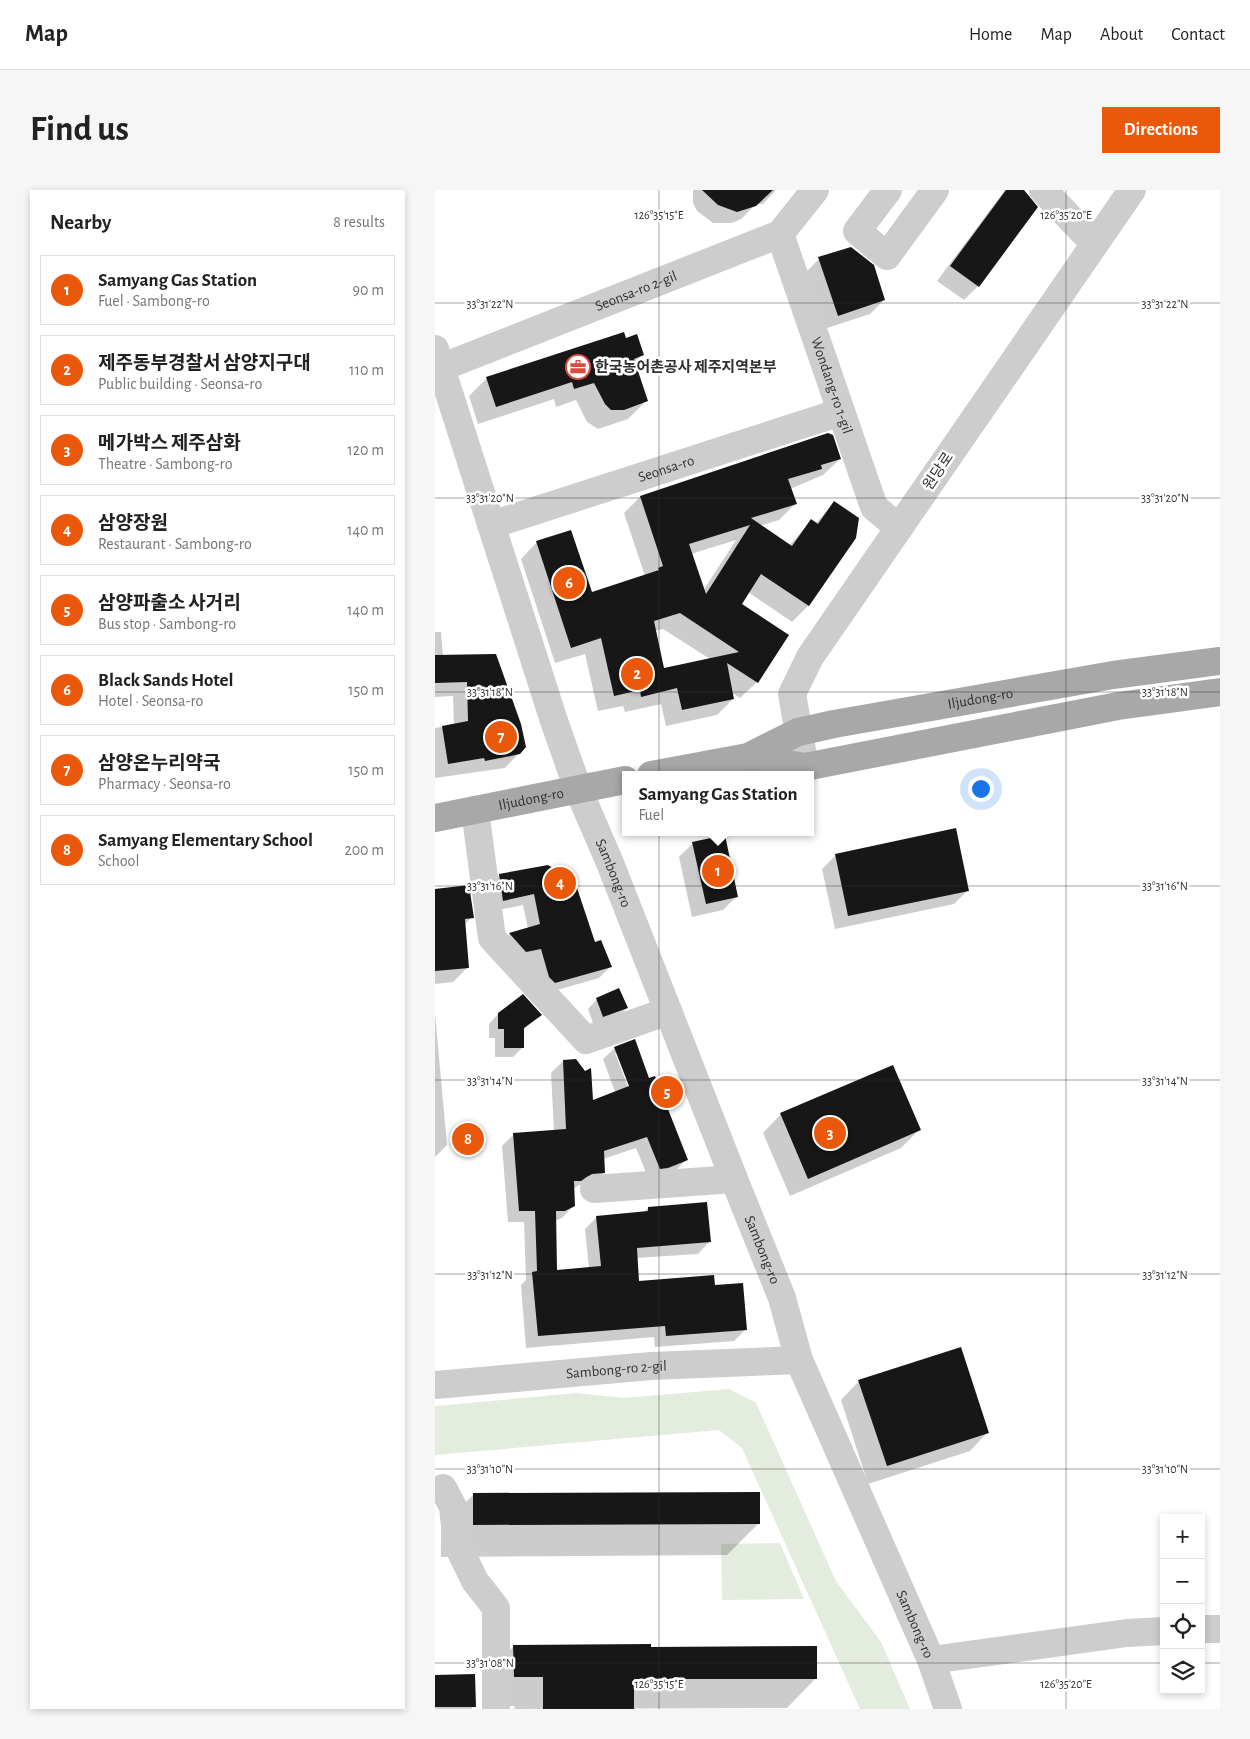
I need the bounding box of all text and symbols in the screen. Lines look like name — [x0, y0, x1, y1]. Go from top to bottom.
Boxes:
text: Map — [25, 22, 68, 46]
text: Home — [969, 26, 1012, 44]
text: Map — [1040, 26, 1072, 44]
text: About — [1100, 26, 1143, 44]
text: Contact — [1171, 26, 1225, 44]
button: Directions — [1102, 107, 1220, 153]
text: Find us — [30, 112, 129, 147]
text: 126°35'15"E — [635, 209, 684, 221]
text: 126°35'20"E — [1040, 209, 1092, 221]
text: Nearby — [50, 212, 111, 233]
text: 8 results — [333, 214, 385, 230]
street label: Seonsa-ro 2-gil — [593, 268, 679, 314]
text: Samyang Gas Station — [98, 271, 257, 290]
text: 1 — [64, 282, 70, 298]
text: 90 m — [353, 282, 384, 298]
text: Fuel · Sambong-ro — [98, 293, 210, 309]
text: 33°31'22"N — [467, 298, 513, 310]
text: 33°31'22"N — [1142, 298, 1188, 310]
street label: Wondang-ro 1-gil — [808, 335, 855, 436]
text: 제주동부경찰서 삼양지구대 — [98, 354, 311, 373]
office icon: 한국농어촌공사 제주지역본부 — [565, 354, 591, 380]
place label: 한국농어촌공사 제주지역본부 — [595, 359, 777, 375]
text: 2 — [63, 362, 71, 378]
text: 110 m — [349, 362, 384, 378]
text: Public building · Seonsa-ro — [98, 376, 262, 392]
text: 메가박스 제주삼화 — [98, 434, 241, 453]
text: 3 — [64, 442, 70, 458]
text: 120 m — [347, 442, 384, 458]
street label: 원당로 — [920, 449, 956, 493]
street label: Seonsa-ro — [636, 453, 696, 485]
text: Theatre · Sambong-ro — [98, 456, 233, 472]
text: 33°31'20"N — [466, 492, 514, 504]
text: 33°31'20"N — [1141, 492, 1189, 504]
text: 삼양장원 — [98, 514, 168, 533]
text: 4 — [63, 522, 71, 538]
text: 140 m — [347, 522, 384, 538]
text: Restaurant · Sambong-ro — [98, 536, 252, 552]
pin: 6 — [553, 564, 585, 602]
text: 삼양파출소 사거리 — [98, 594, 241, 613]
text: 5 — [64, 602, 70, 618]
text: 140 m — [347, 602, 384, 618]
text: Bus stop · Sambong-ro — [98, 616, 236, 632]
pin: 2 — [621, 655, 653, 693]
text: Black Sands Hotel — [98, 671, 233, 690]
text: 6 — [63, 682, 71, 698]
text: 150 m — [348, 682, 384, 698]
text: 33°31'18"N — [467, 686, 513, 698]
street label: Iljudong-ro — [946, 686, 1014, 712]
text: 33°31'18"N — [1142, 686, 1188, 698]
text: Hotel · Seonsa-ro — [98, 693, 203, 709]
pin: 7 — [485, 718, 517, 756]
text: 삼양온누리약국 — [98, 754, 220, 773]
text: 7 — [64, 762, 70, 778]
text: 150 m — [348, 762, 384, 778]
popup — [622, 771, 814, 836]
text: Pharmacy · Seonsa-ro — [98, 776, 231, 792]
your location — [968, 776, 994, 802]
street label: Iljudong-ro — [497, 785, 565, 813]
text: Samyang Gas Station — [638, 785, 798, 804]
text: Fuel — [638, 807, 664, 823]
text: Samyang Elementary School — [98, 831, 313, 850]
street label: Sambong-ro — [593, 837, 634, 910]
text: 8 — [63, 842, 71, 858]
text: 200 m — [344, 842, 384, 858]
pin: 1 — [702, 852, 734, 890]
text: School — [98, 853, 139, 869]
pin: 4 — [544, 864, 576, 902]
text: 33°31'16"N — [467, 880, 513, 892]
text: 33°31'16"N — [1142, 880, 1188, 892]
pin: 5 — [651, 1073, 683, 1111]
text: 33°31'14"N — [467, 1075, 513, 1087]
text: 33°31'14"N — [1142, 1075, 1188, 1087]
pin: 3 — [814, 1114, 846, 1152]
pin: 8 — [452, 1120, 484, 1158]
street label: Sambong-ro — [742, 1214, 783, 1286]
text: 33°31'12"N — [467, 1269, 513, 1281]
text: 33°31'12"N — [1142, 1269, 1188, 1281]
street label: Sambong-ro 2-gil — [565, 1358, 667, 1381]
text: 33°31'10"N — [467, 1463, 513, 1475]
text: 33°31'10"N — [1142, 1463, 1188, 1475]
map controls — [1160, 1514, 1205, 1694]
button: + — [1160, 1514, 1205, 1559]
button: − — [1160, 1559, 1205, 1604]
street label: Sambong-ro — [893, 1588, 936, 1661]
button: locate — [1160, 1604, 1205, 1649]
button: layers — [1160, 1649, 1205, 1694]
text: 33°31'08"N — [466, 1657, 514, 1669]
text: 126°35'15"E — [635, 1678, 684, 1690]
text: 126°35'20"E — [1040, 1678, 1092, 1690]

